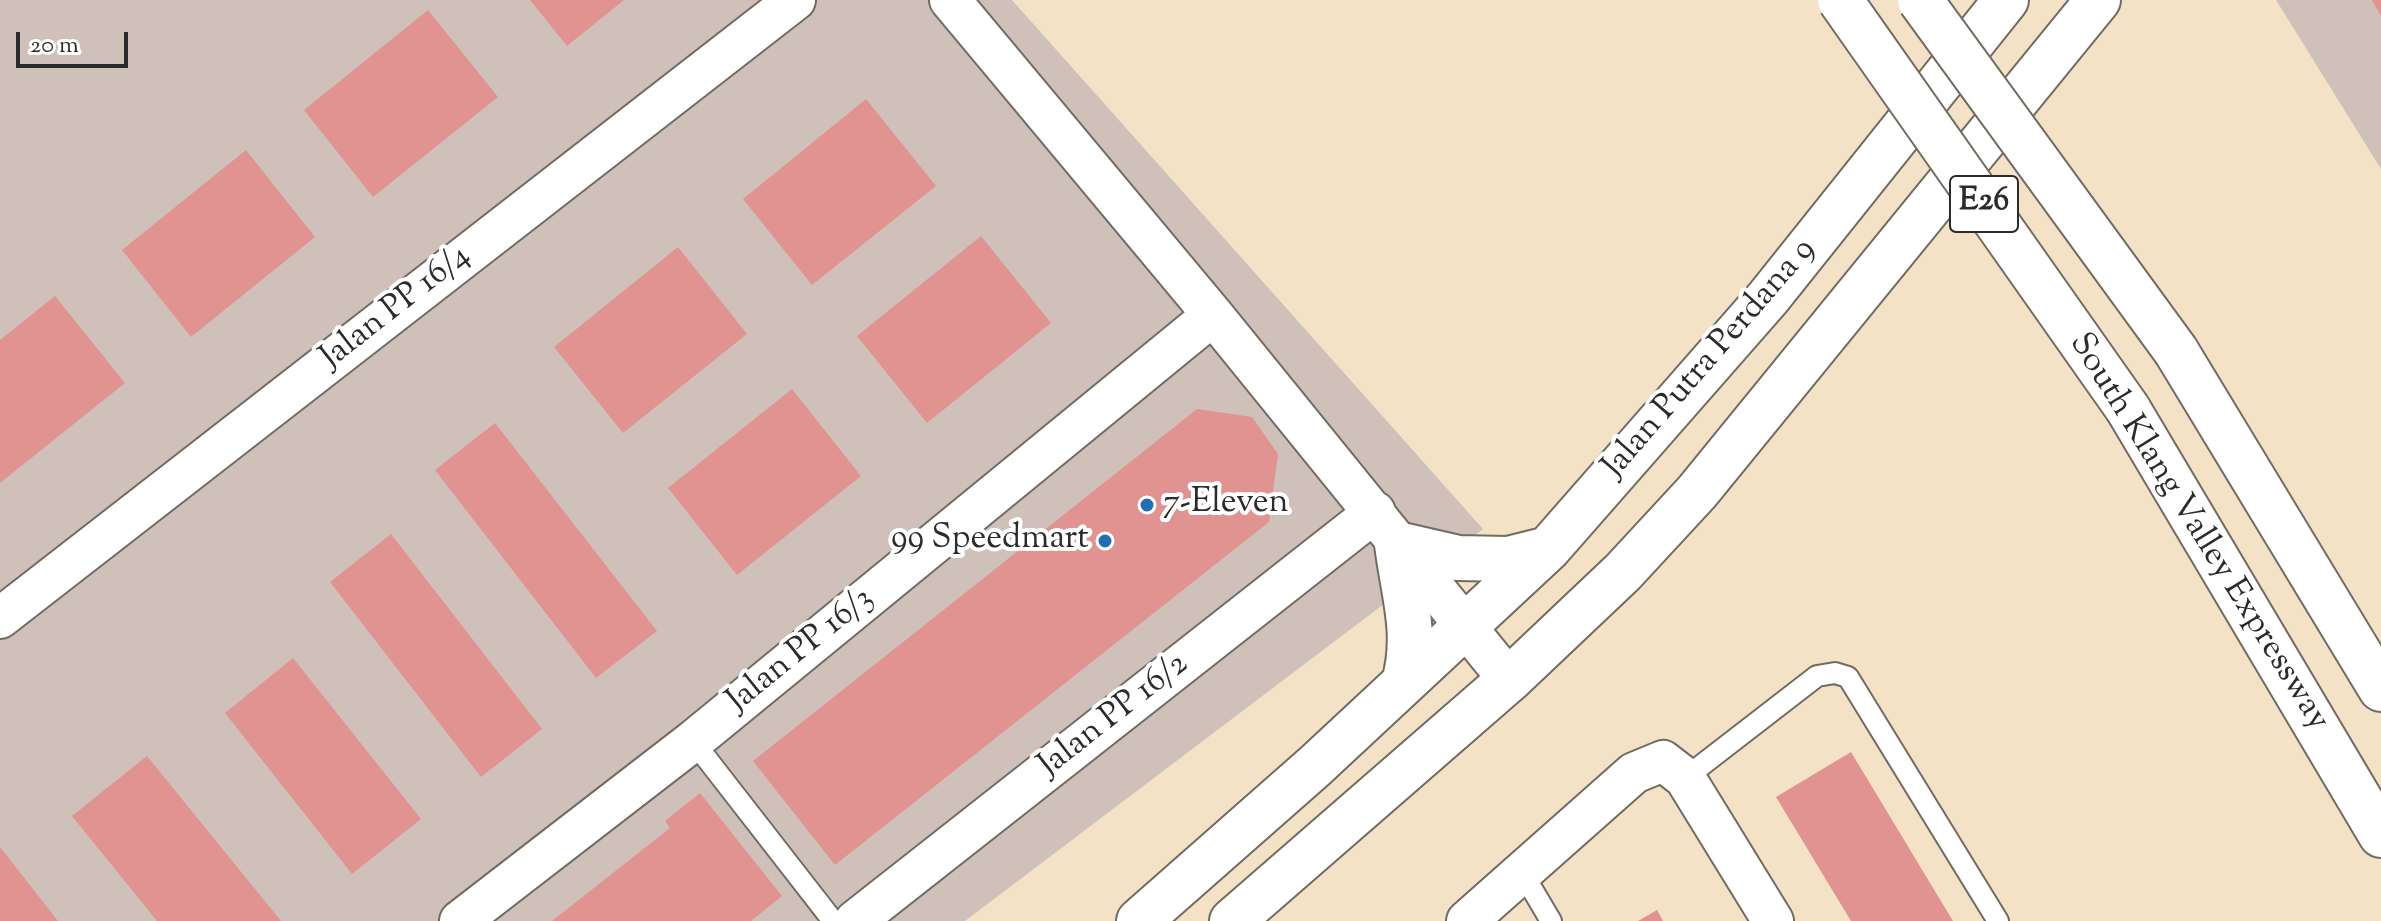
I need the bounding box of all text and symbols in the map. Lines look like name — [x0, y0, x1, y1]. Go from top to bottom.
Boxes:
scale bar — [20, 16, 132, 66]
text: 20 m — [30, 29, 79, 63]
road number: E26 — [1950, 176, 2018, 232]
street label: Jalan Putra Perdana 9 — [1596, 232, 1826, 488]
street label: Jalan PP 16/4 — [314, 238, 480, 380]
street label: South Klang Valley Expressway — [2058, 327, 2336, 739]
place label: 7-Eleven — [1163, 485, 1289, 525]
marker: 7-Eleven — [1138, 496, 1156, 514]
place label: 99 Speedmart — [891, 521, 1089, 561]
marker: 99 Speedmart — [1096, 532, 1114, 550]
street label: Jalan PP 16/3 — [720, 580, 884, 724]
street label: Jalan PP 16/2 — [1032, 646, 1198, 788]

